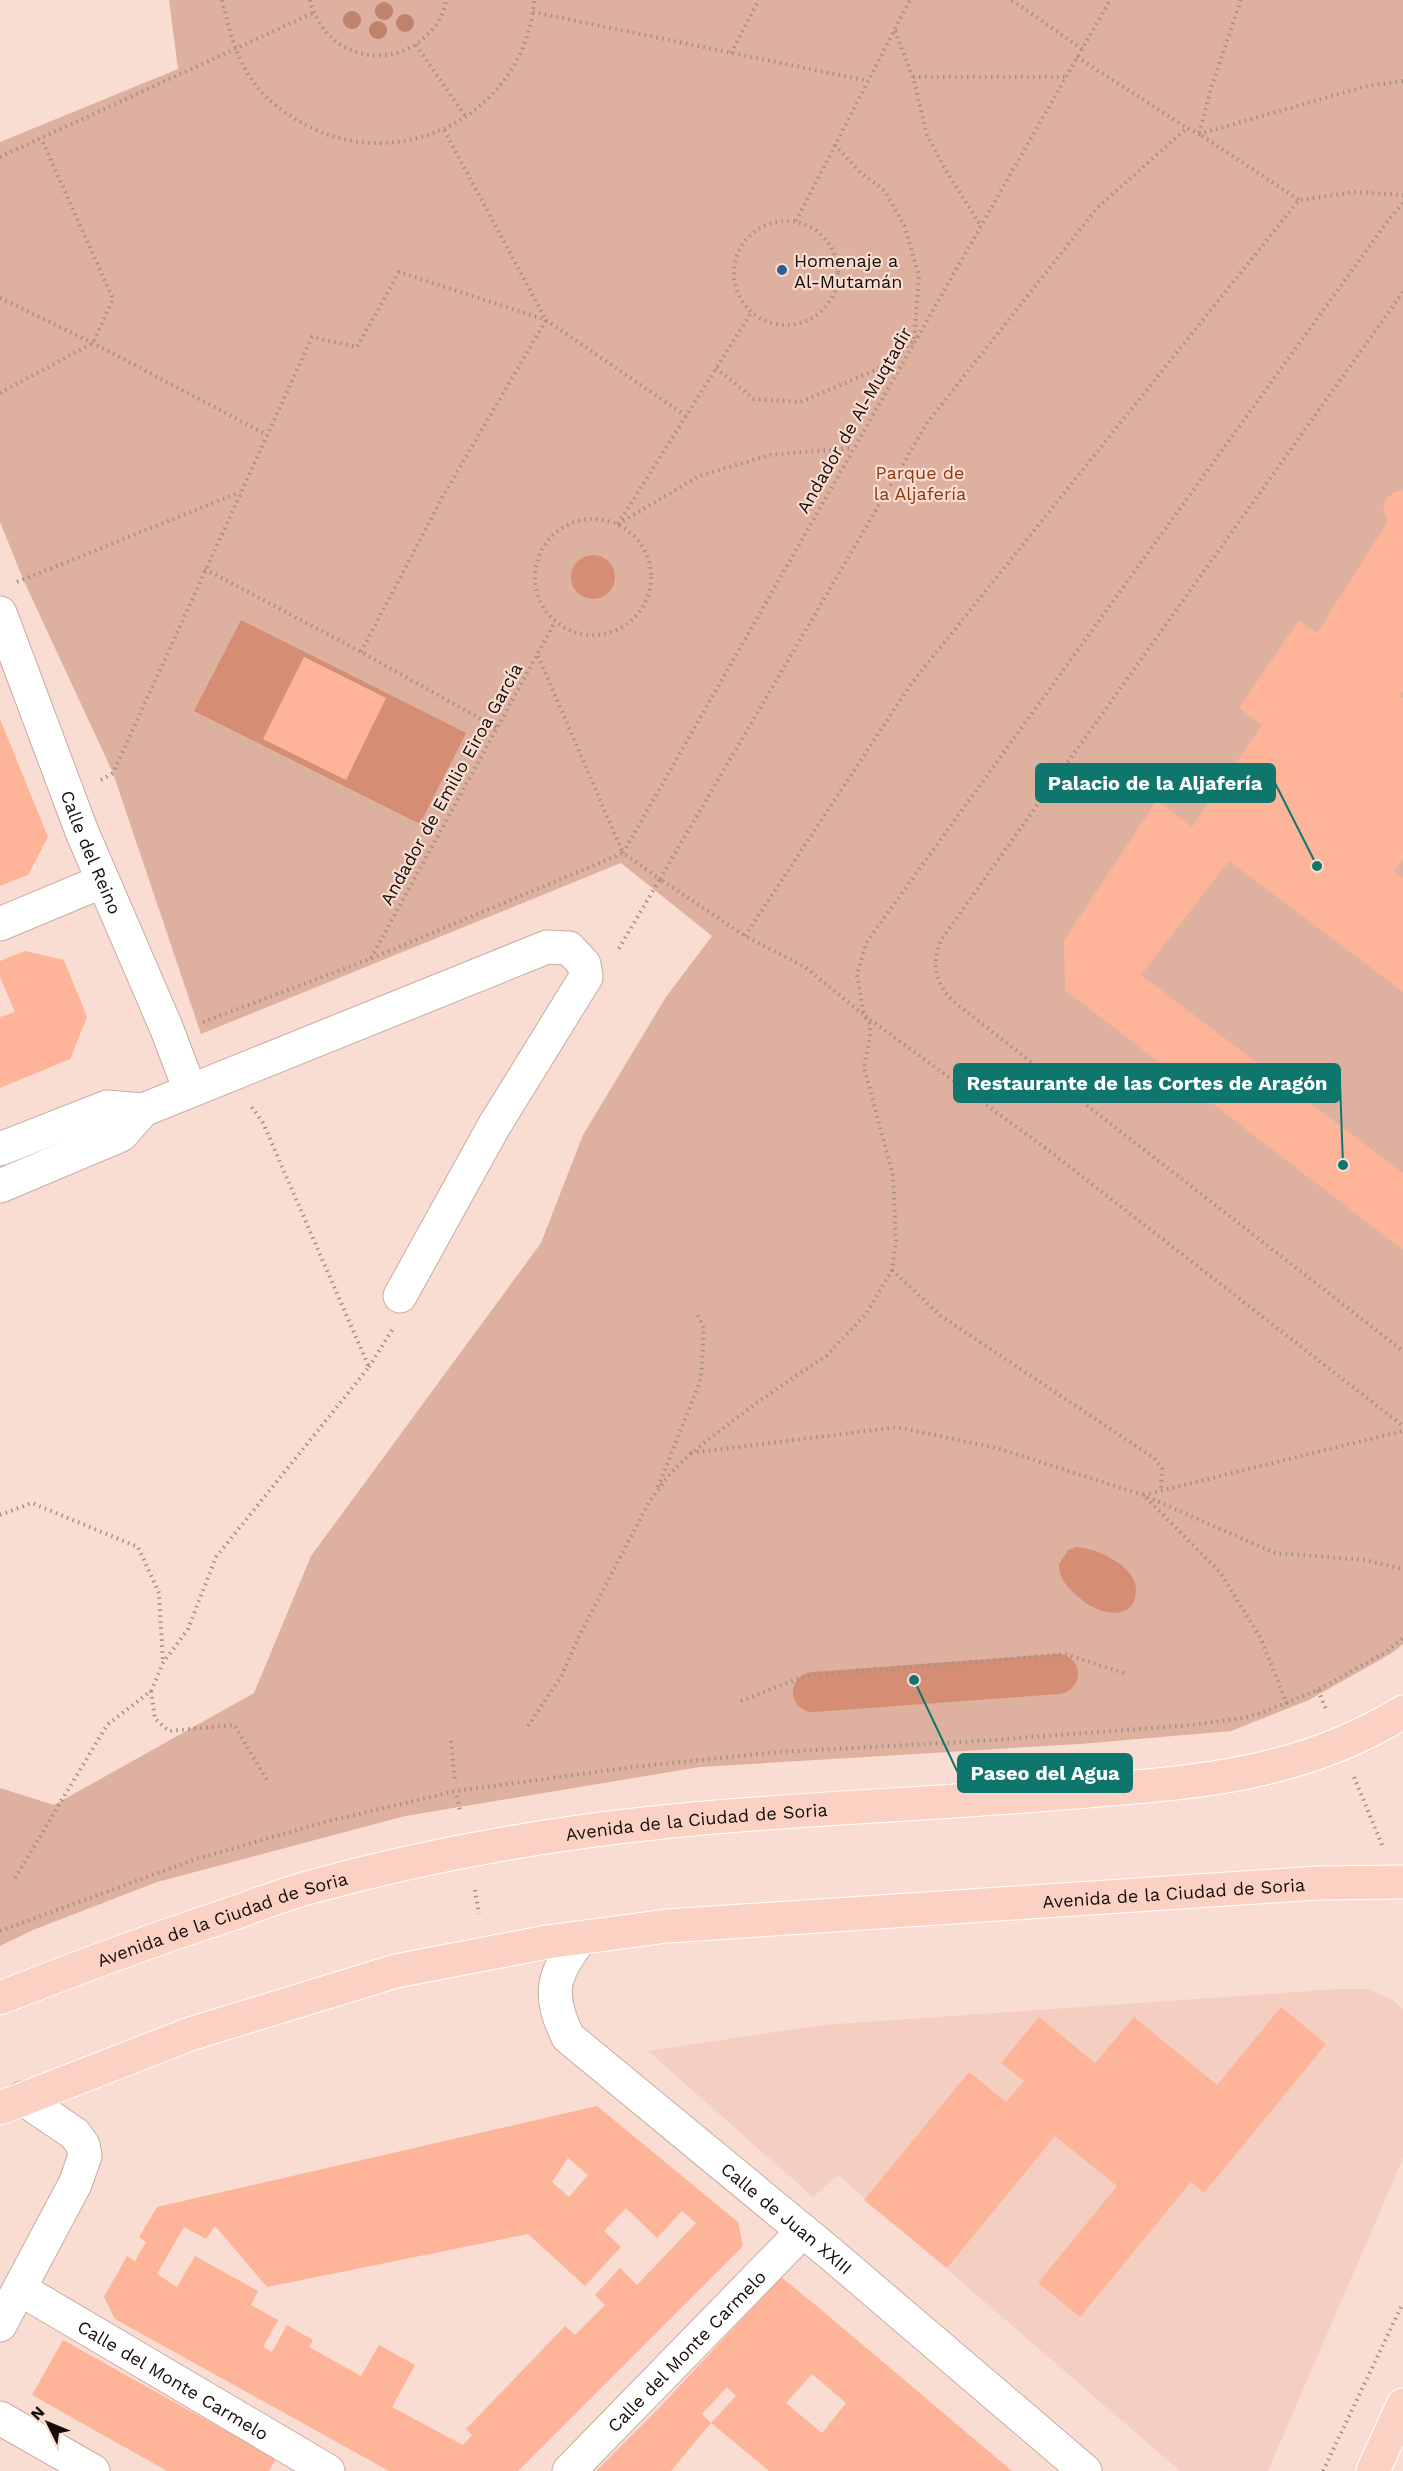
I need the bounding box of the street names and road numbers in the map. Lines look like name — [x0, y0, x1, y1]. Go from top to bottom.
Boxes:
street label: Andador de Al-Muqtadir — [792, 323, 916, 517]
street label: Andador de Emilio Eiroa García — [376, 659, 526, 909]
street label: Calle del Reino — [57, 787, 126, 917]
street label: Avenida de la Ciudad de Soria — [564, 1798, 828, 1844]
street label: Avenida de la Ciudad de Soria — [94, 1867, 350, 1971]
street label: Avenida de la Ciudad de Soria — [1042, 1873, 1306, 1912]
street label: Calle de Juan XXIII — [717, 2158, 857, 2278]
street label: Calle del Monte Carmelo — [603, 2265, 770, 2436]
street label: Calle del Monte Carmelo — [74, 2315, 272, 2444]

